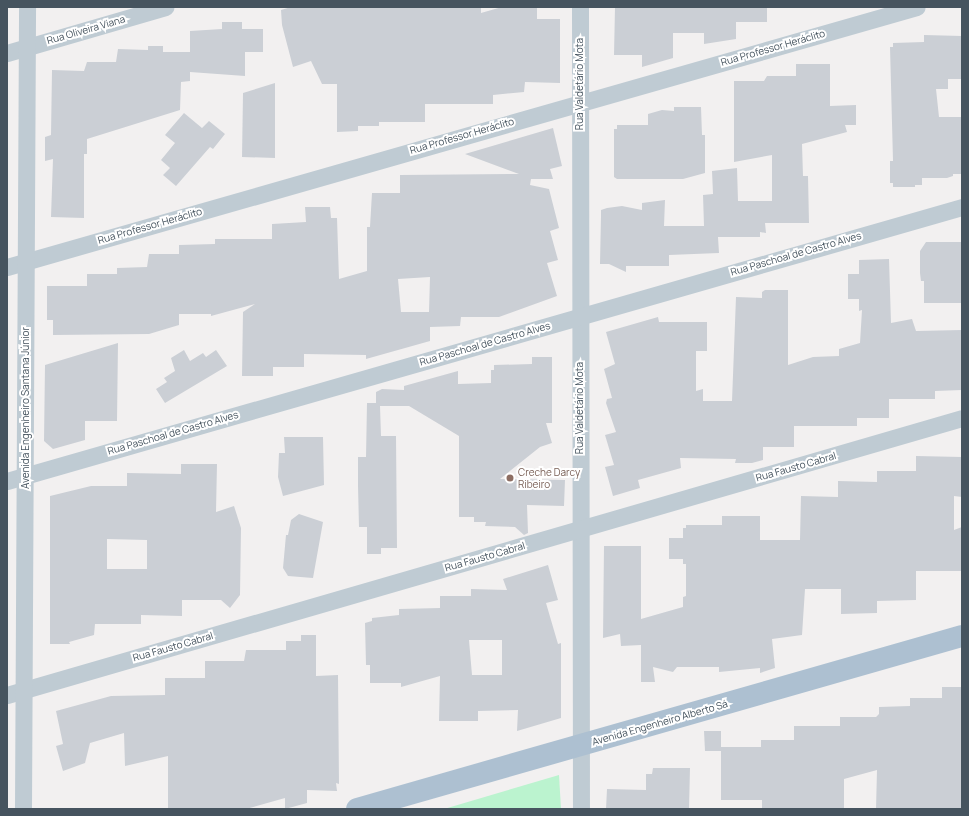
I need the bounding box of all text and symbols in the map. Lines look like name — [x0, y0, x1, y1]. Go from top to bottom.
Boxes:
street label: Rua Oliveira Viana — [45, 13, 127, 47]
street label: Rua Professor Heráclito — [719, 27, 827, 69]
street label: Rua Valdetário Mota — [574, 38, 586, 130]
street label: Rua Professor Heráclito — [408, 115, 516, 157]
street label: Rua Professor Heráclito — [96, 205, 204, 247]
street label: Rua Paschoal de Castro Alves — [729, 230, 863, 278]
street label: Rua Paschoal de Castro Alves — [418, 320, 552, 368]
street label: Avenida Engenheiro Santana Júnior — [20, 327, 32, 489]
street label: Rua Valdetário Mota — [574, 362, 586, 454]
street label: Rua Paschoal de Castro Alves — [106, 409, 240, 457]
street label: Rua Fausto Cabral — [754, 450, 838, 484]
place label: Creche Darcy Ribeiro — [518, 466, 580, 490]
marker: Creche Darcy Ribeiro — [505, 473, 515, 483]
street label: Rua Fausto Cabral — [443, 540, 527, 574]
street label: Rua Fausto Cabral — [131, 630, 215, 664]
street label: Avenida Engenheiro Alberto Sá — [591, 698, 729, 748]

